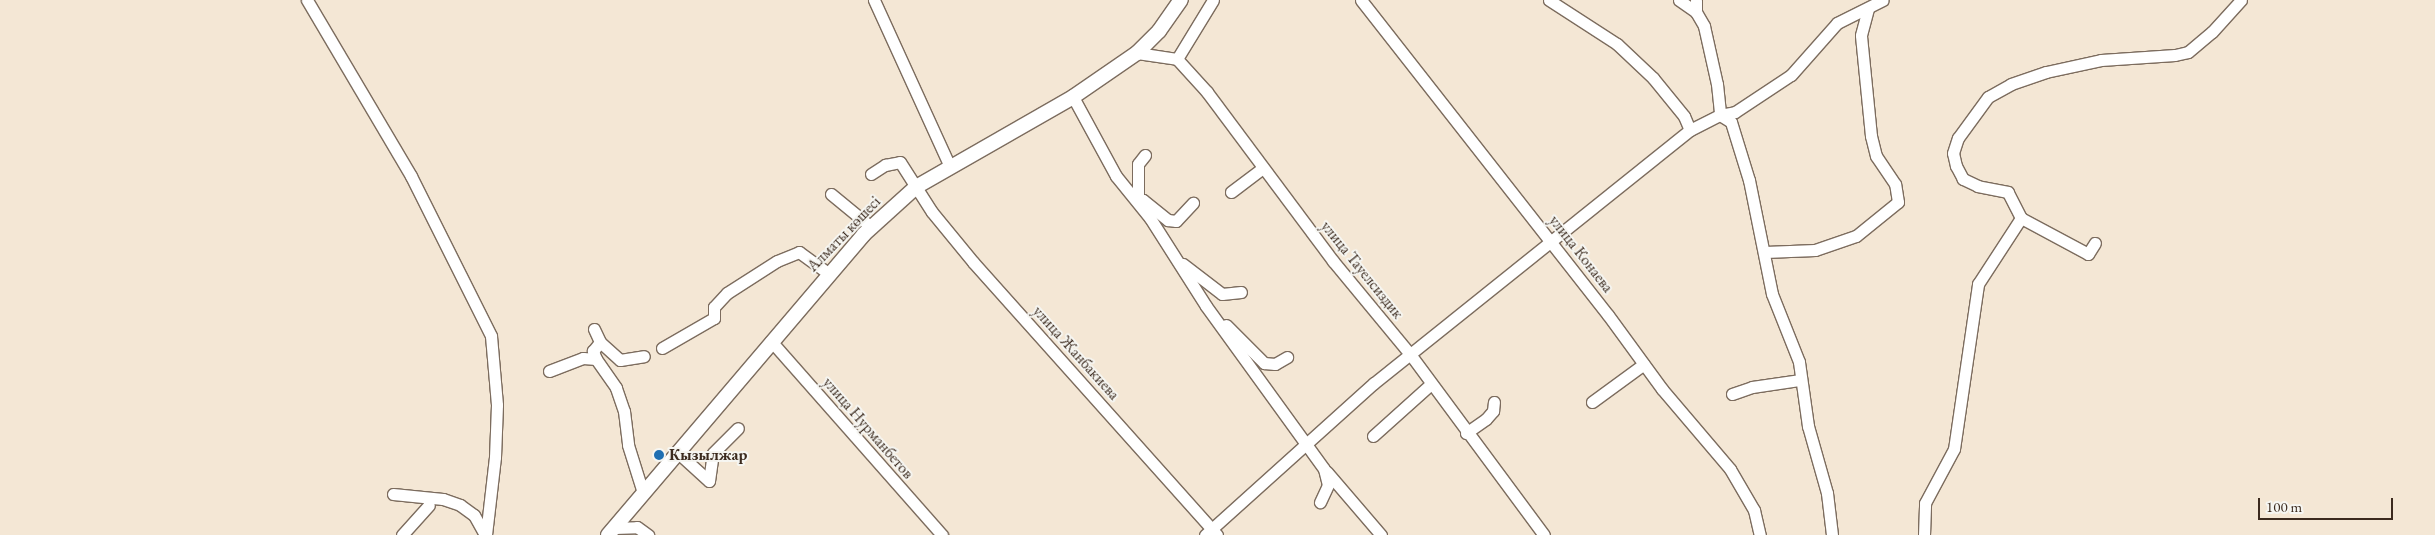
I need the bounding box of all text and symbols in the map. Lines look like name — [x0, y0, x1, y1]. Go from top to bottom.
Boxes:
street label: Алматы көшесі — [803, 192, 885, 276]
street label: улица Конаева — [1545, 212, 1617, 296]
street label: улица Тауелсиздик — [1317, 217, 1407, 323]
street label: улица Жанбакиева — [1029, 302, 1123, 404]
street label: улица Нурманбетов — [819, 373, 917, 483]
place label: Кызылжар — [669, 445, 747, 465]
marker: Кызылжар — [653, 449, 665, 461]
scale bar — [2260, 488, 2395, 520]
text: 100 m — [2266, 497, 2302, 516]

